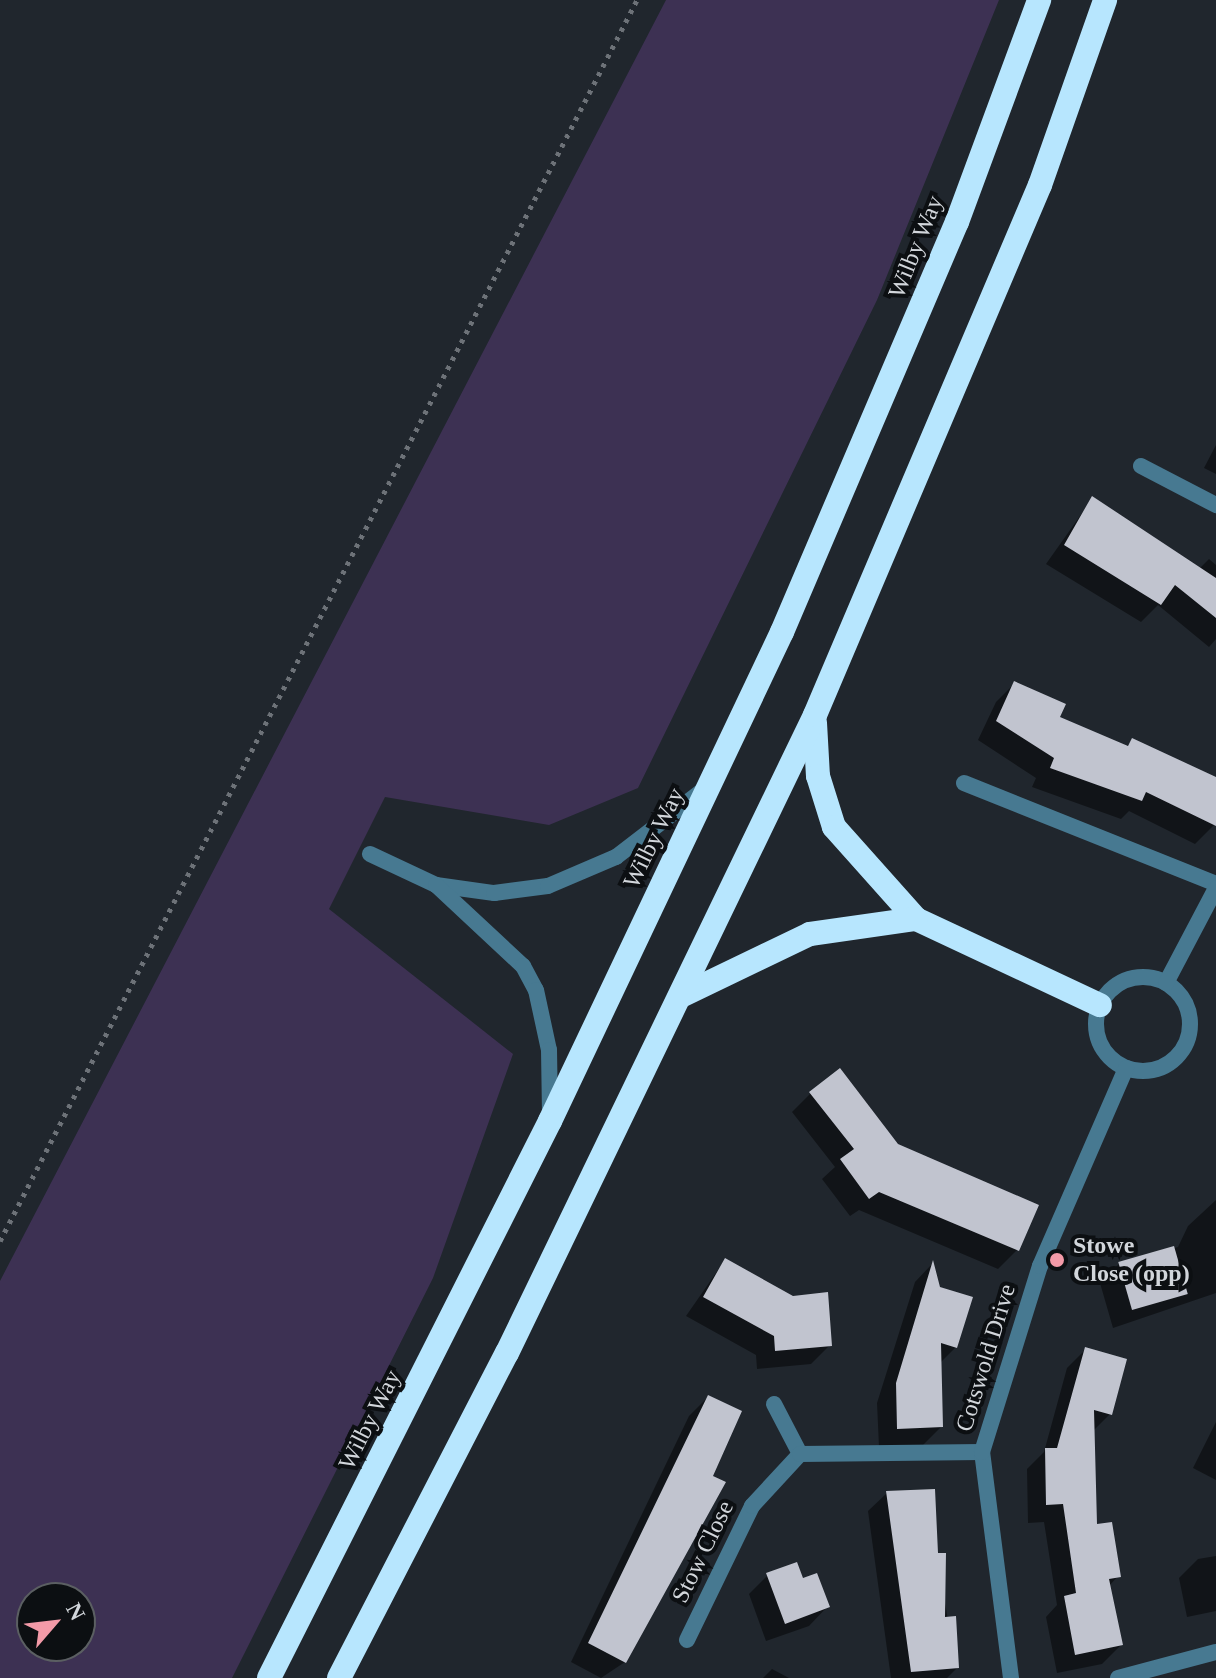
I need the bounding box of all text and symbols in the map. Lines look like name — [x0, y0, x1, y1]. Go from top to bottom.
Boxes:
street label: Wilby Way — [882, 191, 950, 303]
street label: Wilby Way — [617, 783, 691, 893]
place label: Stowe Close (opp) — [1073, 1232, 1190, 1288]
marker: Stowe Close (opp) — [1048, 1251, 1066, 1269]
street label: Cotswold Drive — [950, 1281, 1022, 1435]
street label: Wilby Way — [333, 1365, 407, 1475]
street label: Stow Close — [666, 1496, 740, 1608]
north arrow — [16, 1582, 96, 1662]
text: N — [61, 1599, 91, 1624]

